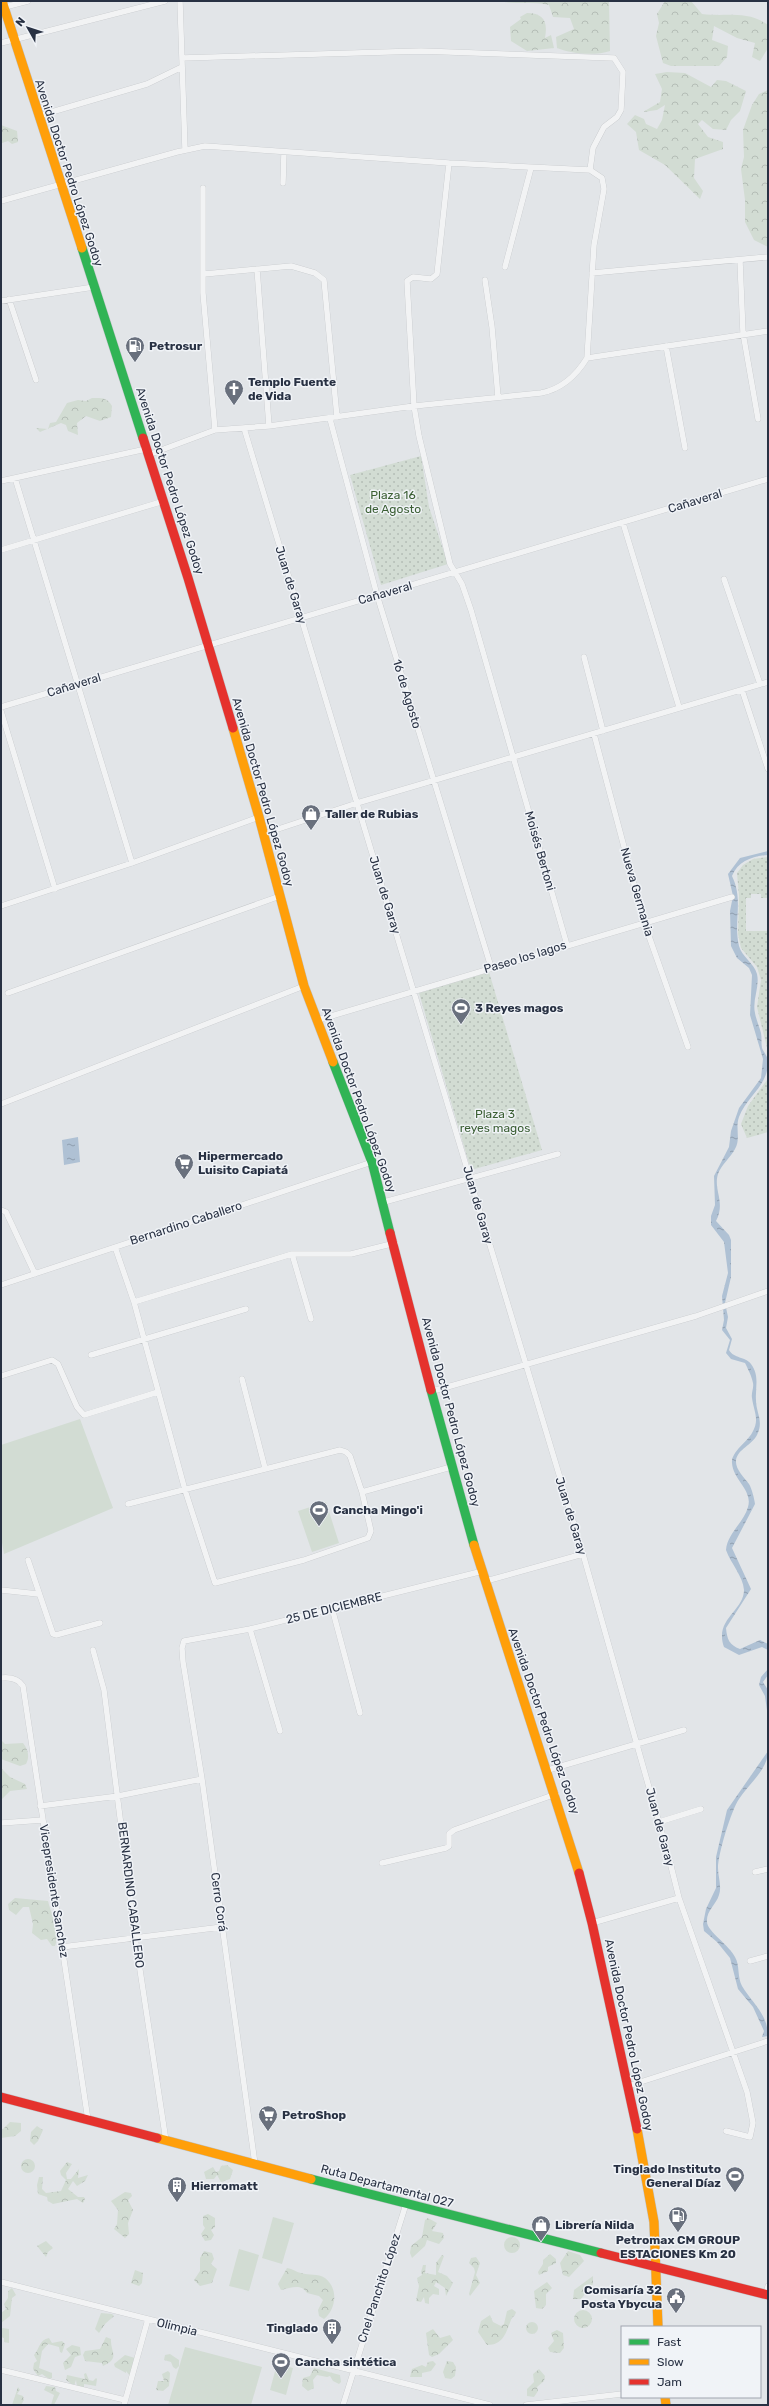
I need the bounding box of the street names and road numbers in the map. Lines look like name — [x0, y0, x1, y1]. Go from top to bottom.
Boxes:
street label: Avenida Doctor Pedro López Godoy — [32, 78, 106, 269]
street label: Avenida Doctor Pedro López Godoy — [133, 386, 207, 577]
street label: Cañaveral — [666, 486, 724, 516]
street label: Juan de Garay — [272, 544, 310, 626]
street label: Cañaveral — [356, 579, 414, 607]
street label: 16 de Agosto — [390, 658, 424, 730]
street label: Cañaveral — [45, 670, 103, 700]
street label: Avenida Doctor Pedro López Godoy — [229, 696, 297, 888]
street label: Moisés Bertoni — [522, 810, 558, 893]
street label: Nueva Germania — [618, 846, 656, 938]
street label: Juan de Garay — [366, 854, 404, 936]
street label: Paseo los lagos — [482, 938, 568, 976]
street label: Avenida Doctor Pedro López Godoy — [319, 1006, 399, 1195]
street label: Juan de Garay — [460, 1164, 496, 1246]
street label: Bernardino Caballero — [128, 1198, 244, 1248]
street label: Avenida Doctor Pedro López Godoy — [419, 1316, 483, 1509]
street label: Juan de Garay — [552, 1475, 590, 1557]
street label: 25 DE DICIEMBRE — [285, 1589, 383, 1627]
street label: Avenida Doctor Pedro López Godoy — [505, 1626, 583, 1816]
street label: Juan de Garay — [643, 1786, 677, 1868]
street label: BERNARDINO CABALLERO — [115, 1821, 147, 1969]
street label: Vicepresidente Sanchez — [37, 1823, 71, 1959]
street label: Cerro Corá — [208, 1872, 230, 1932]
street label: Avenida Doctor Pedro López Godoy — [602, 1938, 656, 2133]
street label: Ruta Departamental 027 — [319, 2162, 455, 2210]
street label: Cnel Panchito López — [355, 2232, 403, 2344]
street label: Olimpia — [155, 2315, 199, 2339]

